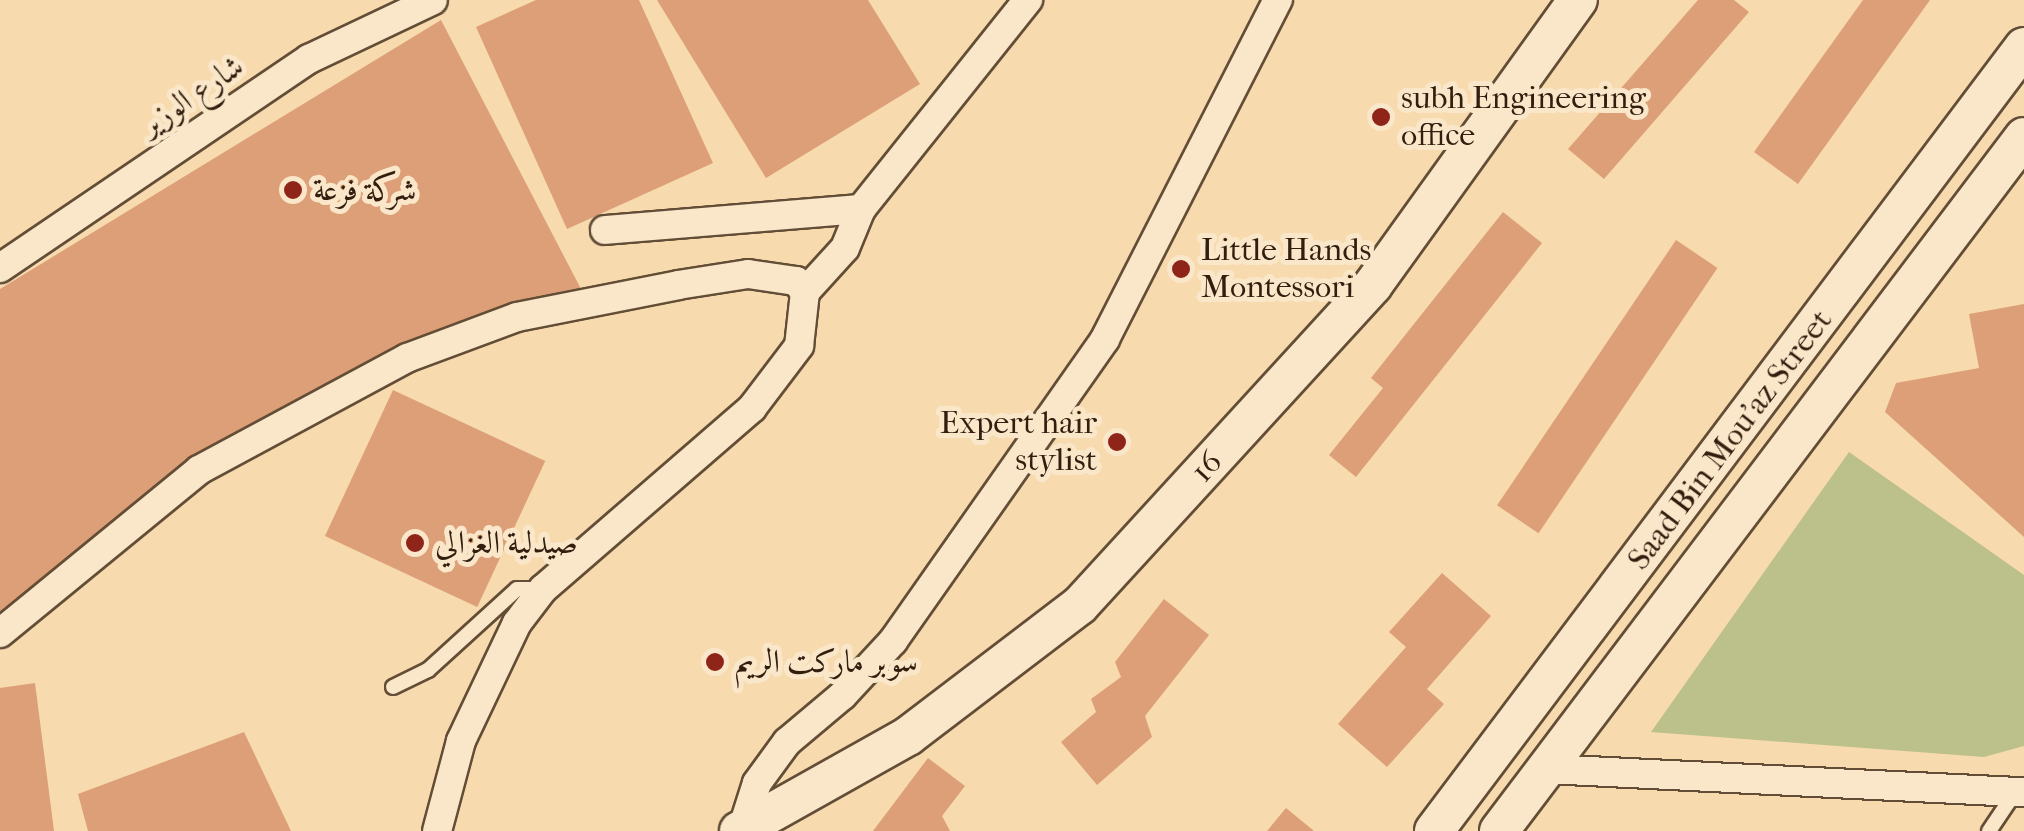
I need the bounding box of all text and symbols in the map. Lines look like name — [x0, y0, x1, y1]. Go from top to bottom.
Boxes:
street label: شارع الوزير — [133, 47, 251, 145]
place label: subh Engineering office — [1401, 80, 1646, 155]
marker: subh Engineering office — [1370, 106, 1392, 128]
place label: شركة فزعة — [313, 171, 417, 209]
marker: شركة فزعة — [282, 179, 304, 201]
place label: Little Hands Montessori — [1201, 232, 1371, 307]
marker: Little Hands Montessori — [1170, 258, 1192, 280]
street label: Saad Bin Mou'az Street — [1620, 302, 1840, 578]
place label: Expert hair stylist — [940, 405, 1097, 480]
marker: Expert hair stylist — [1106, 431, 1128, 453]
street label: 16 — [1183, 444, 1231, 490]
place label: صيدلية الغزالي — [435, 524, 578, 562]
marker: صيدلية الغزالي — [404, 532, 426, 554]
place label: سوبر ماركت الريم — [735, 643, 918, 681]
marker: سوبر ماركت الريم — [704, 651, 726, 673]

